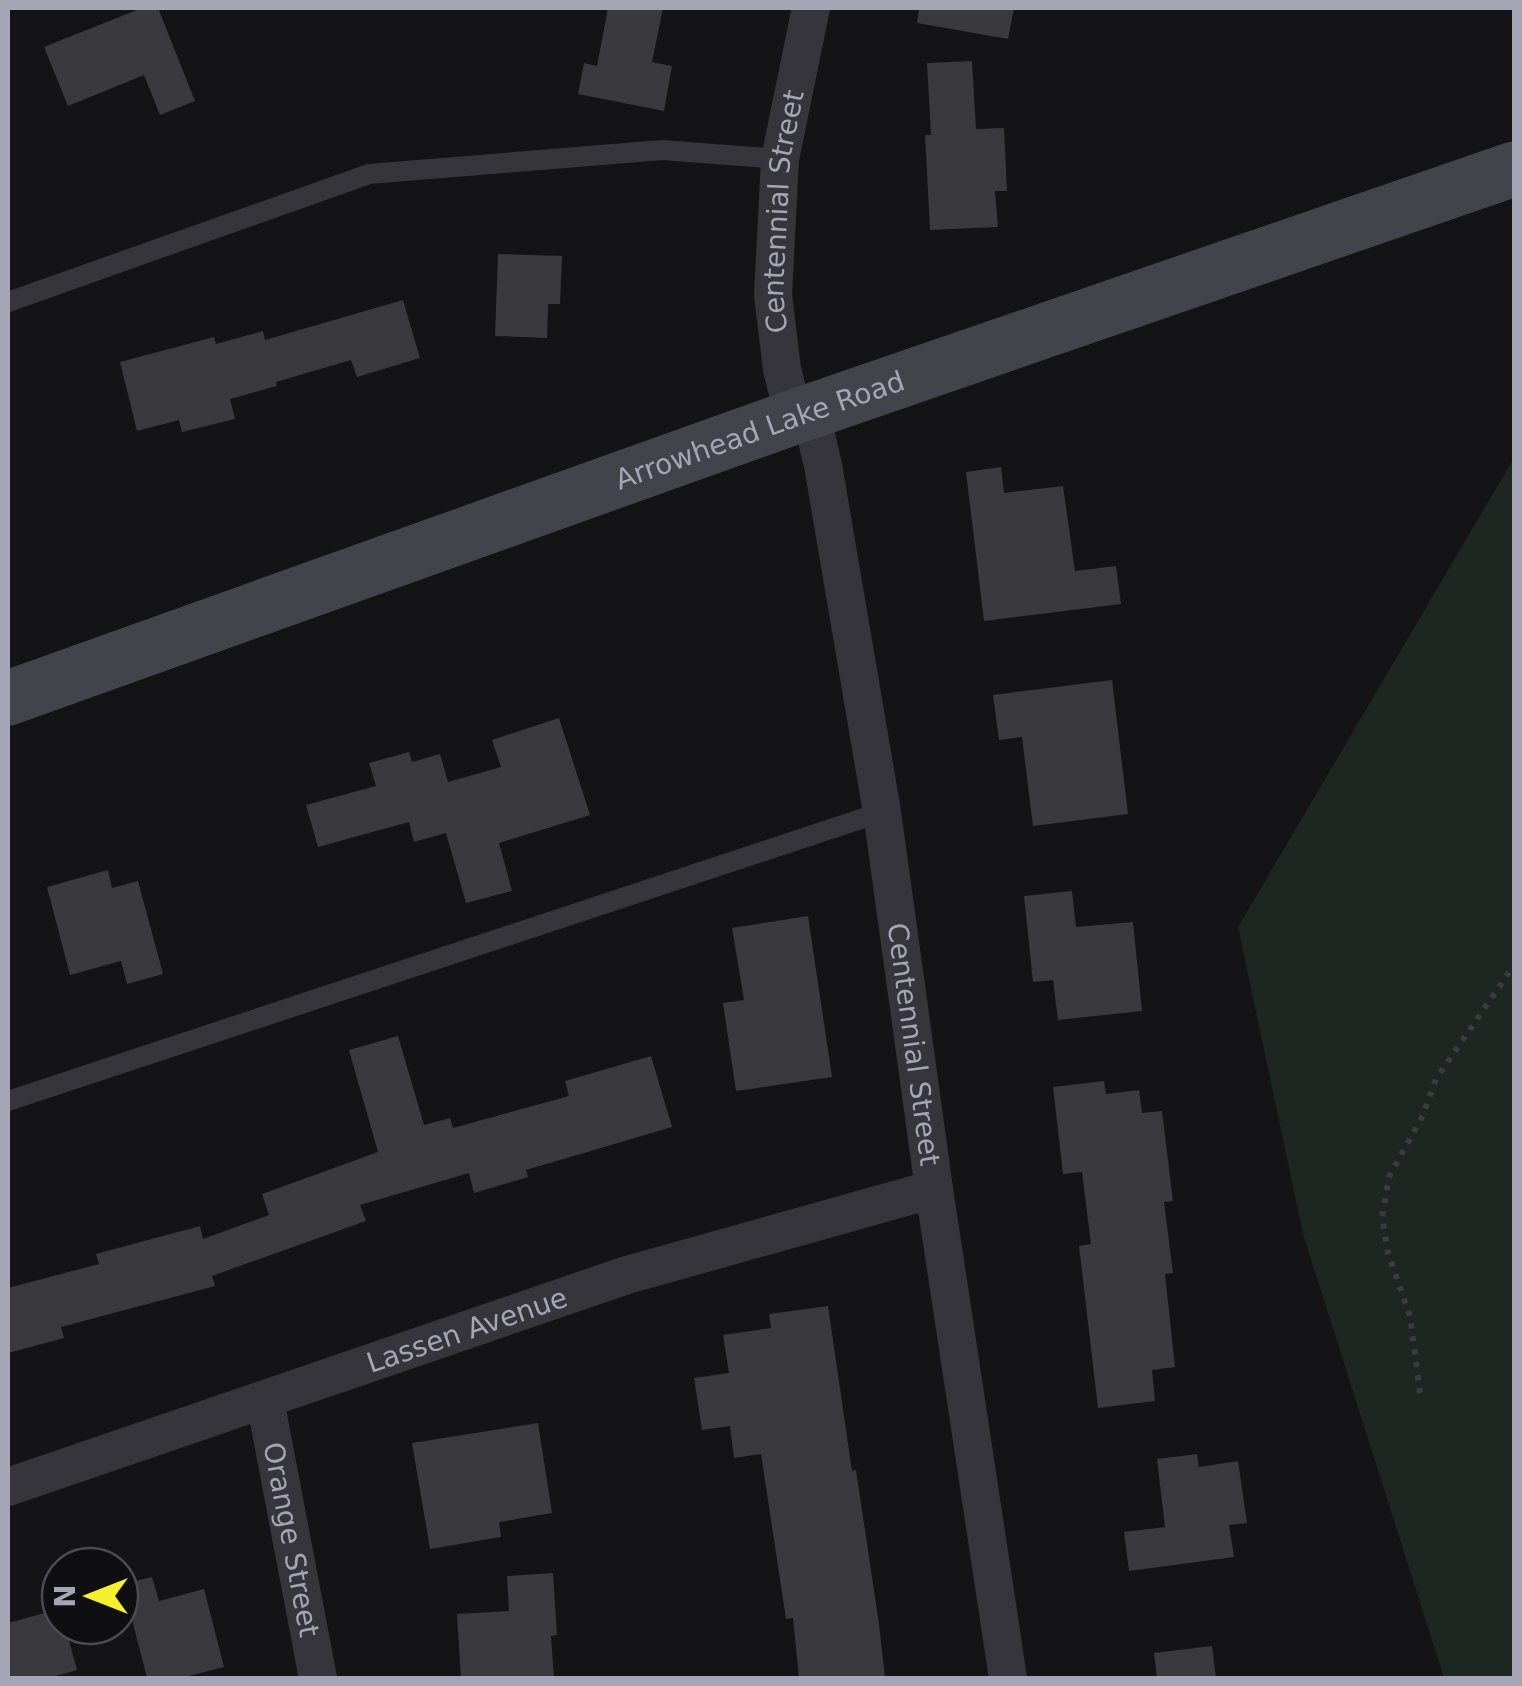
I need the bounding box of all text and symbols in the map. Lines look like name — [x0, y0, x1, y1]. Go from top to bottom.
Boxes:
street label: Centennial Street — [756, 87, 810, 335]
street label: Arrowhead Lake Road — [611, 364, 909, 496]
street label: Centennial Street — [881, 921, 947, 1168]
street label: Lassen Avenue — [362, 1280, 571, 1379]
street label: Orange Street — [257, 1439, 326, 1640]
north arrow — [40, 1546, 140, 1646]
text: N — [49, 1584, 82, 1608]

